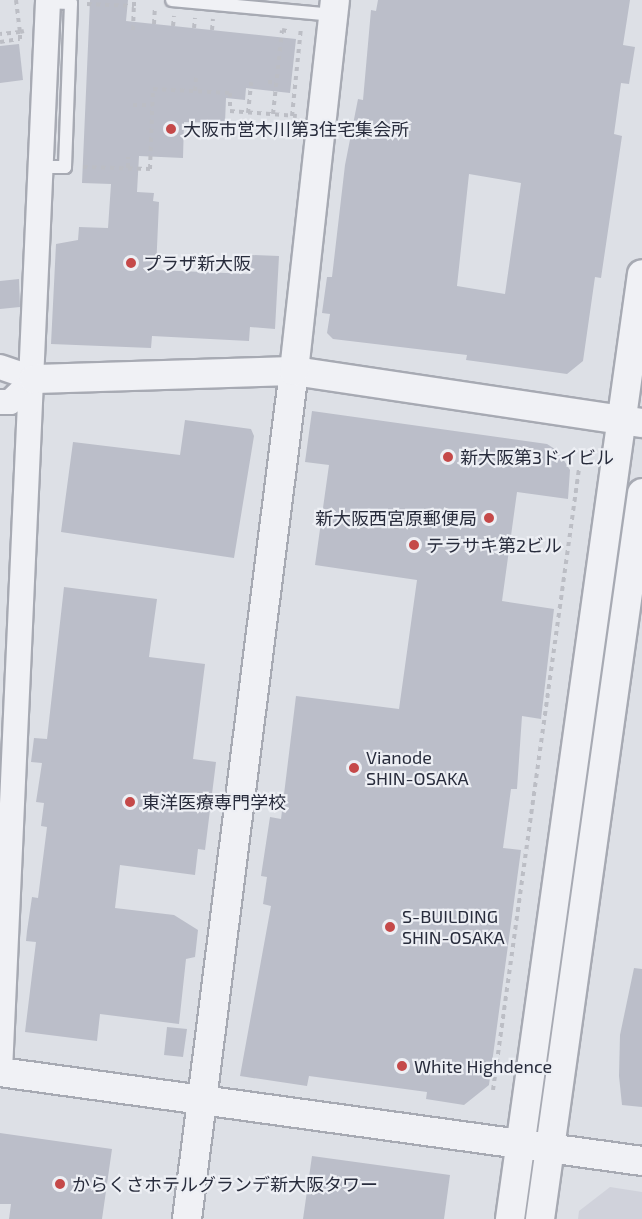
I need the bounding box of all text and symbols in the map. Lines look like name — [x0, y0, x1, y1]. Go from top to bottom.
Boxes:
place label: 大阪市営木川第3住宅集会所 — [183, 118, 409, 140]
marker: 大阪市営木川第3住宅集会所 — [164, 122, 178, 136]
place label: プラザ新大阪 — [143, 252, 251, 274]
marker: プラザ新大阪 — [124, 256, 138, 270]
place label: 新大阪第3ドイビル — [460, 446, 614, 468]
marker: 新大阪第3ドイビル — [441, 450, 455, 464]
place label: 新大阪西宮原郵便局 — [315, 507, 477, 529]
marker: 新大阪西宮原郵便局 — [482, 511, 496, 525]
place label: テラサキ第2ビル — [426, 534, 562, 556]
marker: テラサキ第2ビル — [407, 538, 421, 552]
place label: Vianode SHIN-OSAKA — [366, 747, 469, 789]
marker: Vianode SHIN-OSAKA — [347, 761, 361, 775]
place label: 東洋医療専門学校 — [142, 791, 286, 813]
marker: 東洋医療専門学校 — [123, 795, 137, 809]
place label: S-BUILDING SHIN-OSAKA — [402, 906, 505, 948]
marker: S-BUILDING SHIN-OSAKA — [383, 920, 397, 934]
place label: White Highdence — [414, 1055, 552, 1077]
marker: White Highdence — [395, 1059, 409, 1073]
place label: からくさホテルグランデ新大阪タワー — [72, 1173, 378, 1195]
marker: からくさホテルグランデ新大阪タワー — [53, 1177, 67, 1191]

